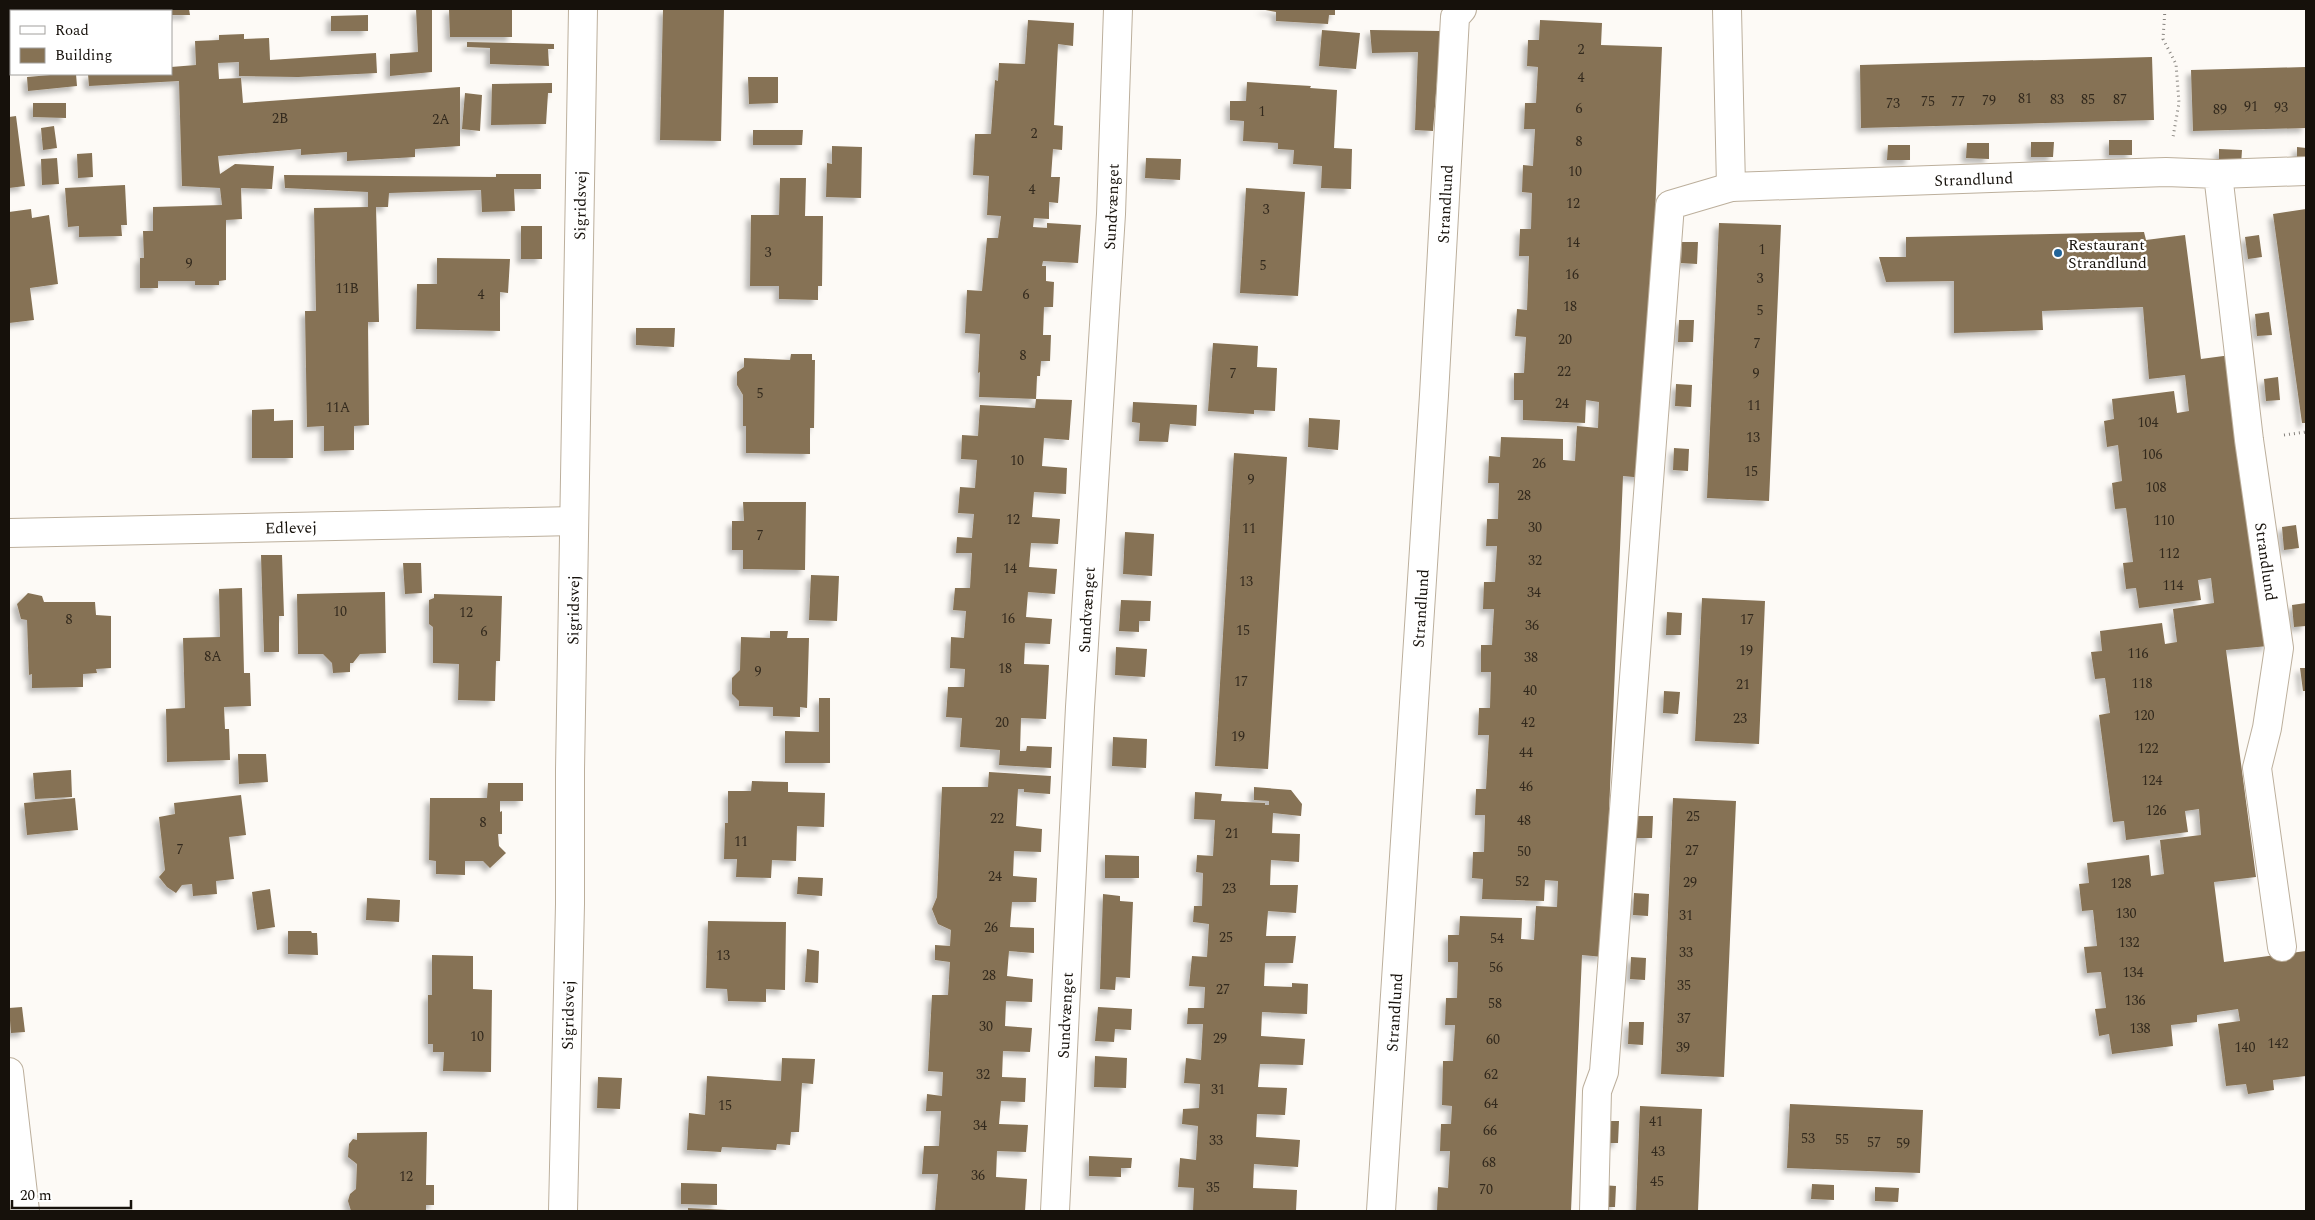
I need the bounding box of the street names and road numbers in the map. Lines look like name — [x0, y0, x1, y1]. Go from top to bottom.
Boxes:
street label: Sundvænget — [1098, 163, 1126, 251]
street label: Strandlund — [1431, 164, 1460, 244]
street label: Strandlund — [1934, 166, 2014, 193]
street label: Sigridsvej — [568, 170, 593, 240]
street label: Edlevej — [265, 515, 317, 541]
street label: Strandlund — [2248, 521, 2283, 603]
street label: Sundvænget — [1072, 566, 1102, 654]
street label: Strandlund — [1407, 568, 1436, 649]
street label: Sigridsvej — [561, 575, 586, 645]
street label: Sundvænget — [1052, 971, 1080, 1059]
street label: Strandlund — [1380, 972, 1409, 1053]
street label: Sigridsvej — [556, 980, 581, 1050]

